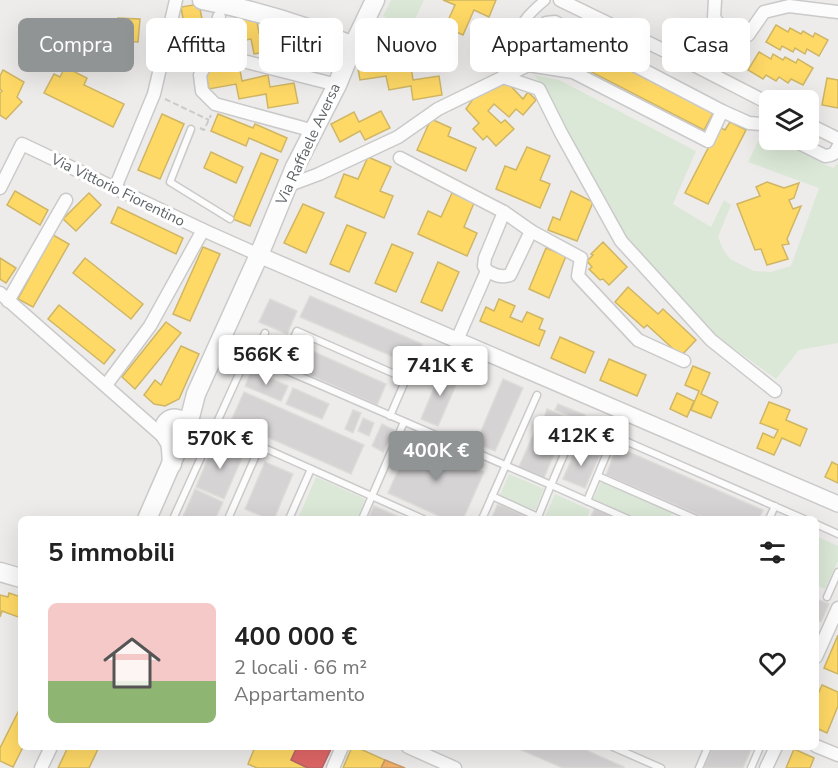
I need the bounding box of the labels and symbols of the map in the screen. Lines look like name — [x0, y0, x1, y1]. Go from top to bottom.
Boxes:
street label: Via Raffaele Aversa — [271, 80, 345, 209]
street label: Via Vittorio Fiorentino — [47, 148, 188, 231]
pin: 566K € — [217, 335, 315, 386]
pin: 741K € — [391, 346, 489, 397]
pin: 412K € — [532, 416, 630, 467]
pin: 570K € — [171, 419, 269, 470]
pin: 400K € — [387, 431, 485, 482]

